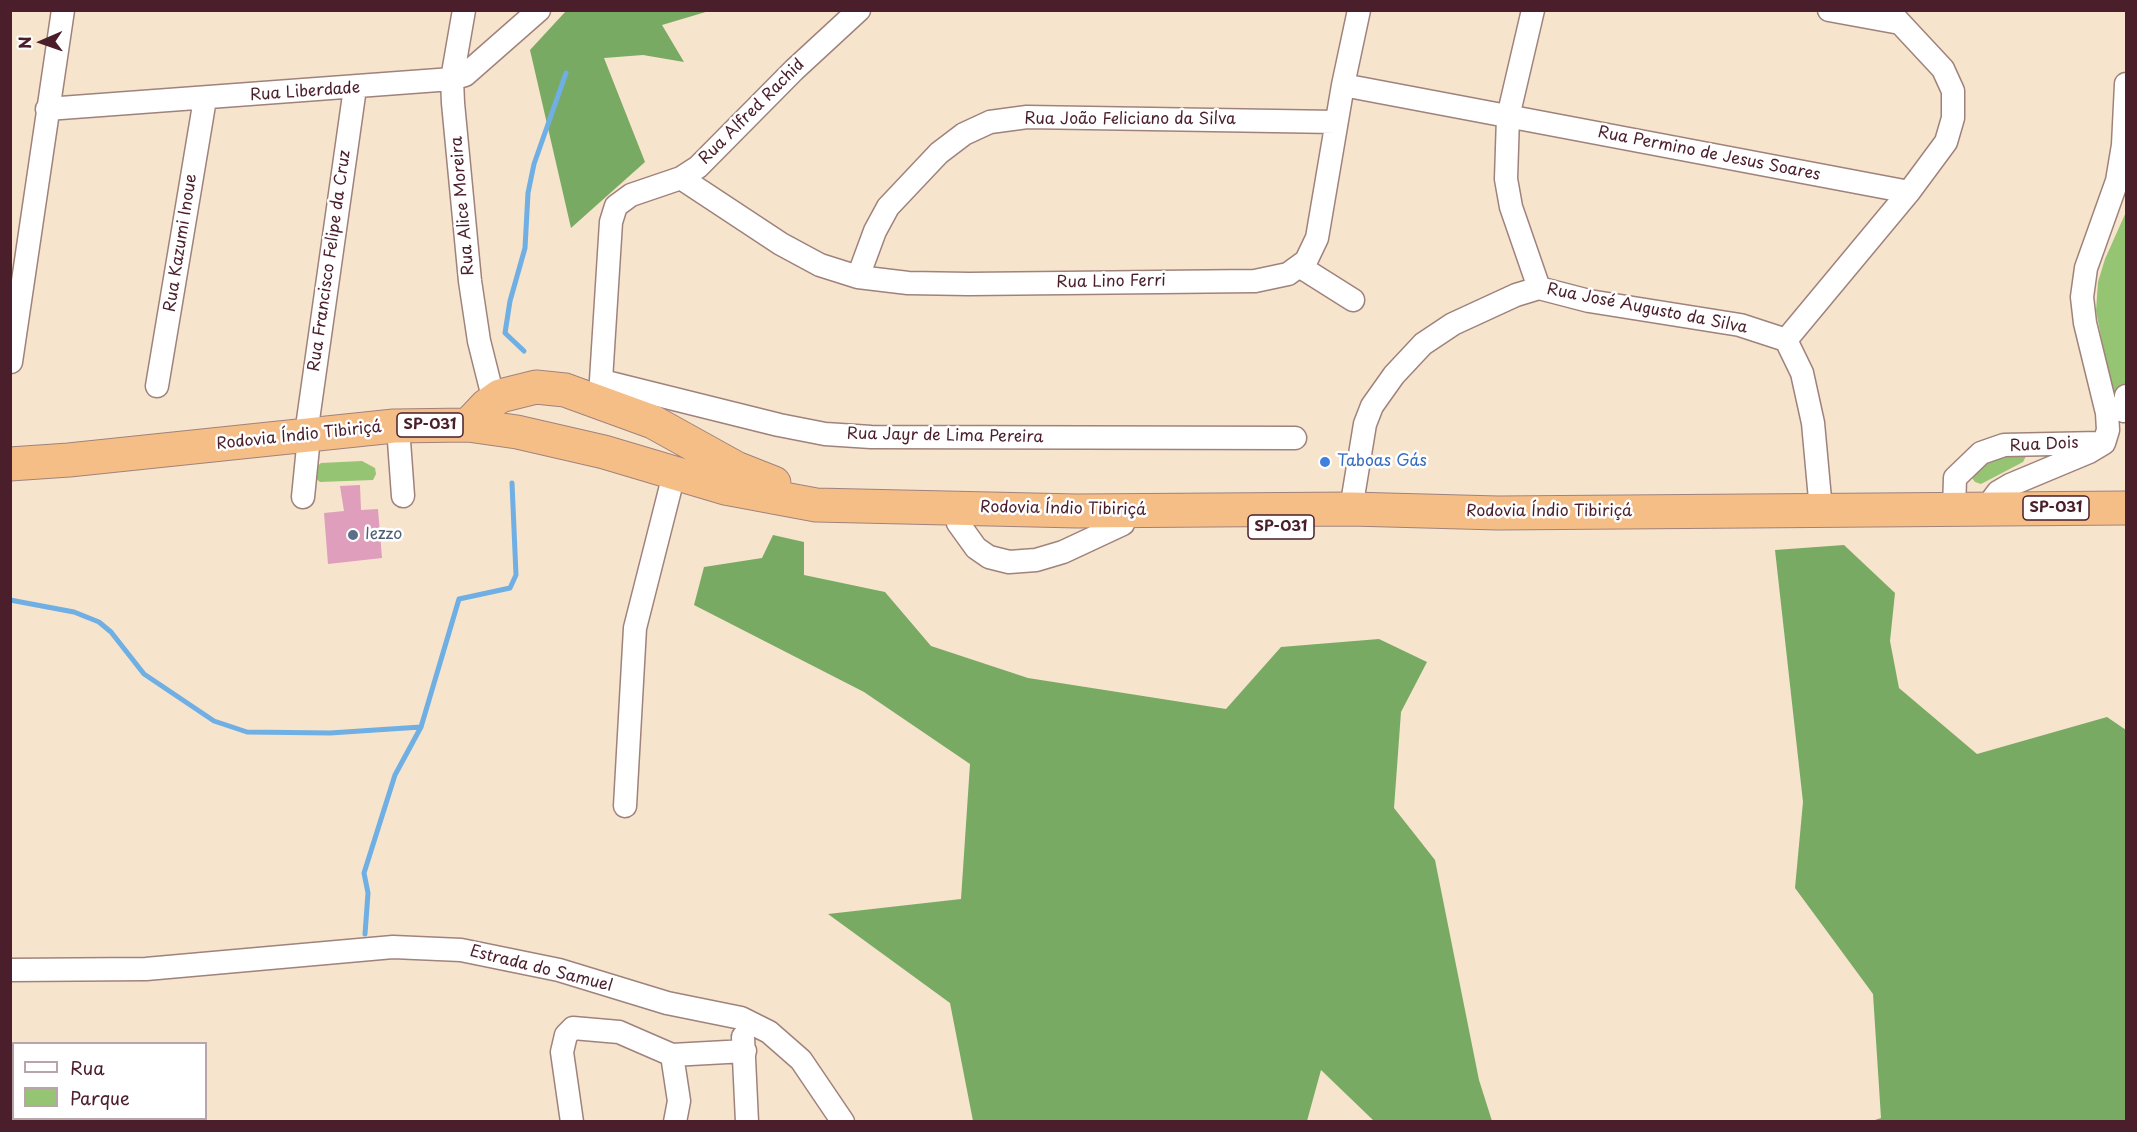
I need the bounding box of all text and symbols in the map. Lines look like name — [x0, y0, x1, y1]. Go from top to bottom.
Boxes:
north arrow — [12, 12, 72, 72]
text: N — [12, 36, 36, 49]
street label: Rua Alfred Rachid — [695, 55, 809, 169]
street label: Rua Liberdade — [249, 79, 361, 105]
street label: Rua João Feliciano da Silva — [1024, 110, 1236, 130]
street label: Rua Permino de Jesus Soares — [1596, 123, 1822, 185]
street label: Rua Alice Moreira — [447, 136, 479, 276]
street label: Rua Francisco Felipe da Cruz — [305, 149, 355, 373]
street label: Rua Kazumi Inoue — [161, 173, 201, 313]
street label: Rua Lino Ferri — [1056, 271, 1166, 293]
street label: Rua José Augusto da Silva — [1545, 280, 1749, 338]
road number: SP-031 — [397, 413, 463, 437]
street label: Rodovia Índio Tibiriçá — [215, 418, 383, 454]
street label: Rua Jayr de Lima Pereira — [846, 425, 1044, 447]
street label: Rua Dois — [2009, 434, 2079, 456]
place label: Taboas Gás — [1337, 452, 1427, 472]
marker: Taboas Gás — [1318, 455, 1332, 469]
road number: SP-031 — [2023, 496, 2089, 520]
street label: Rodovia Índio Tibiriçá — [980, 498, 1146, 520]
street label: Rodovia Índio Tibiriçá — [1466, 502, 1632, 522]
road number: SP-031 — [1248, 515, 1314, 539]
place label: Iezzo — [365, 525, 402, 545]
marker: Iezzo — [346, 528, 360, 542]
street label: Estrada do Samuel — [468, 942, 614, 996]
legend — [12, 1042, 207, 1120]
text: Rua — [70, 1054, 105, 1081]
text: Parque — [70, 1084, 130, 1111]

